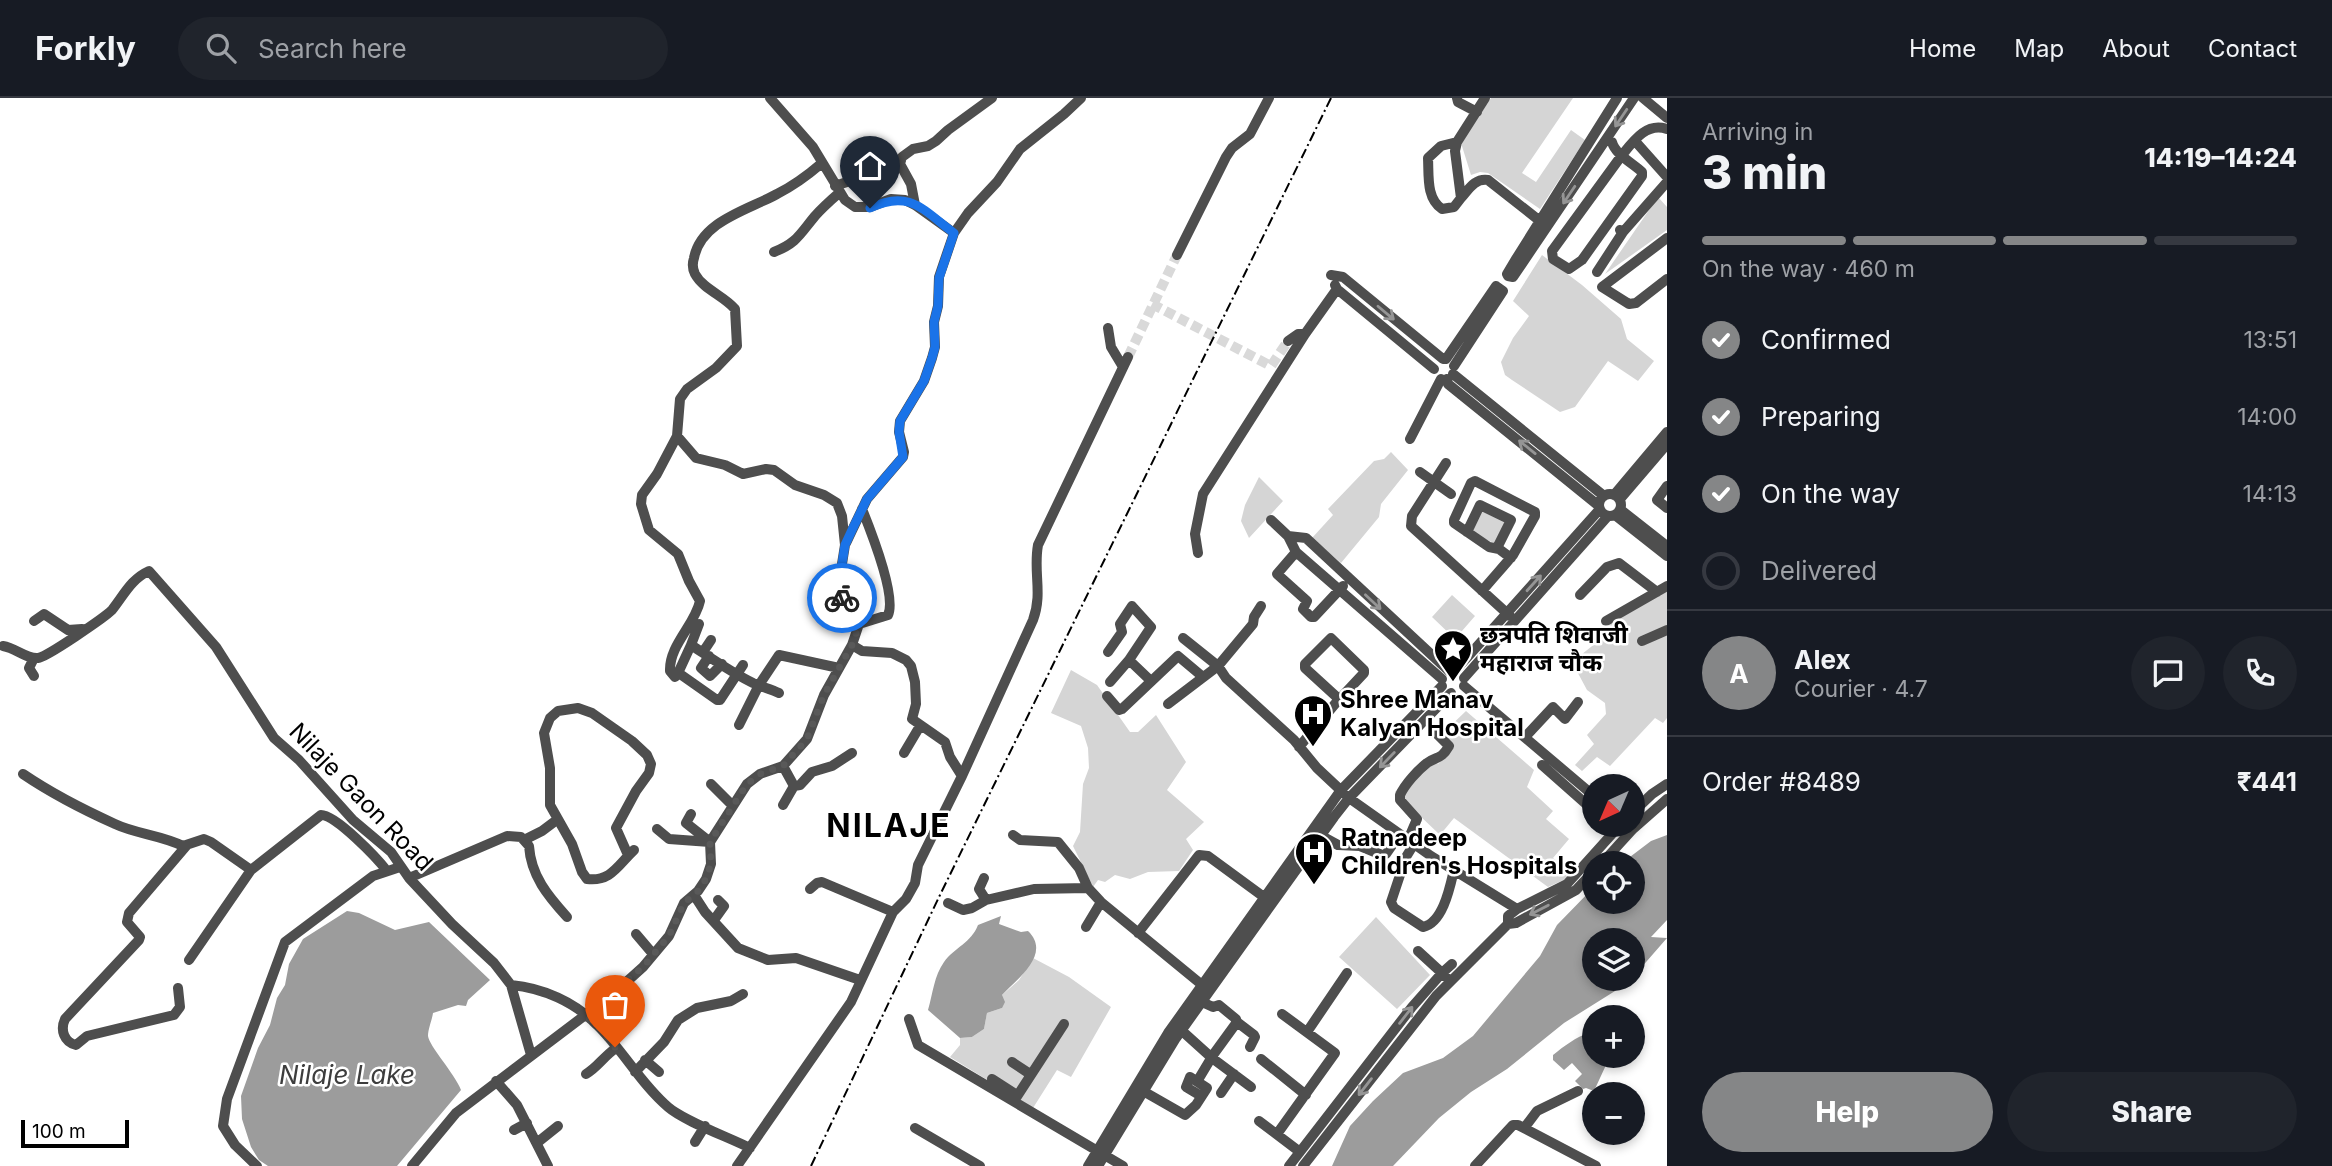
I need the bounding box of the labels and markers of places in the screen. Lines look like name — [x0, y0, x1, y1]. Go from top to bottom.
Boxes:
pin — [840, 136, 900, 208]
place label: छत्रपति शिवाजी महाराज चौक — [1480, 620, 1629, 677]
place icon: छत्रपति शिवाजी महाराज चौक — [1432, 628, 1474, 683]
place label: Shree Manav Kalyan Hospital — [1340, 685, 1524, 742]
hospital icon: Shree Manav Kalyan Hospital — [1292, 693, 1334, 748]
place label: Ratnadeep Children's Hospitals — [1341, 823, 1577, 880]
hospital icon: Ratnadeep Children's Hospitals — [1293, 831, 1335, 886]
pin — [585, 975, 645, 1047]

